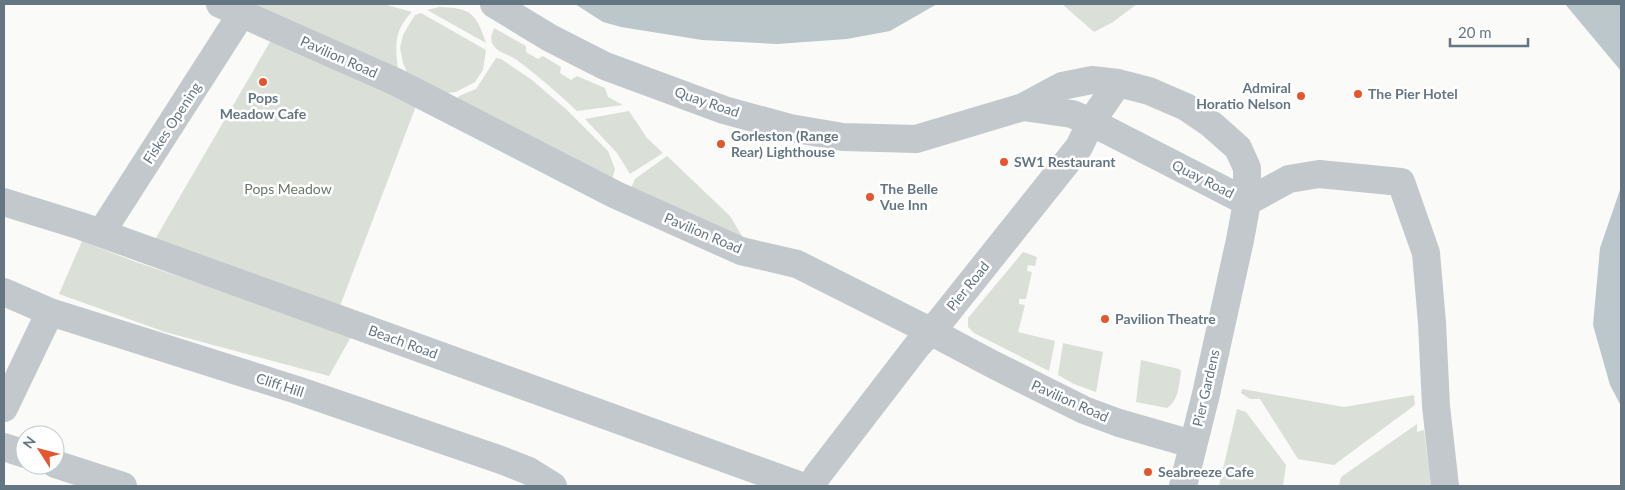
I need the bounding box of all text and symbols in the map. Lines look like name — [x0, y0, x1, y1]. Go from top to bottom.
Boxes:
scale bar — [1450, 15, 1528, 47]
text: 20 m — [1458, 23, 1492, 41]
street label: Pavilion Road — [298, 32, 380, 81]
marker: Pops Meadow Cafe — [257, 76, 269, 88]
street label: Fiskes Opening — [139, 79, 204, 167]
place label: Admiral Horatio Nelson — [1196, 79, 1291, 112]
street label: Quay Road — [673, 83, 742, 121]
place label: The Pier Hotel — [1368, 85, 1458, 102]
marker: The Pier Hotel — [1352, 88, 1364, 100]
place label: Pops Meadow Cafe — [220, 89, 307, 122]
marker: Admiral Horatio Nelson — [1295, 90, 1307, 102]
place label: Gorleston (Range Rear) Lighthouse — [731, 127, 839, 160]
marker: Gorleston (Range Rear) Lighthouse — [715, 138, 727, 150]
place label: SW1 Restaurant — [1014, 153, 1116, 170]
marker: SW1 Restaurant — [998, 156, 1010, 168]
street label: Quay Road — [1169, 156, 1237, 201]
park label: Pops Meadow — [244, 180, 332, 197]
place label: The Belle Vue Inn — [879, 180, 939, 213]
marker: The Belle Vue Inn — [864, 191, 876, 203]
street label: Pavilion Road — [662, 209, 745, 257]
street label: Pier Road — [943, 258, 993, 314]
place label: Pavilion Theatre — [1115, 310, 1216, 327]
marker: Pavilion Theatre — [1099, 313, 1111, 325]
street label: Beach Road — [366, 321, 440, 362]
street label: Pier Gardens — [1188, 348, 1223, 428]
street label: Cliff Hill — [254, 369, 306, 400]
street label: Pavilion Road — [1029, 376, 1111, 425]
north arrow — [15, 425, 65, 475]
text: N — [19, 433, 39, 451]
place label: Seabreeze Cafe — [1158, 463, 1254, 480]
marker: Seabreeze Cafe — [1142, 466, 1154, 478]

